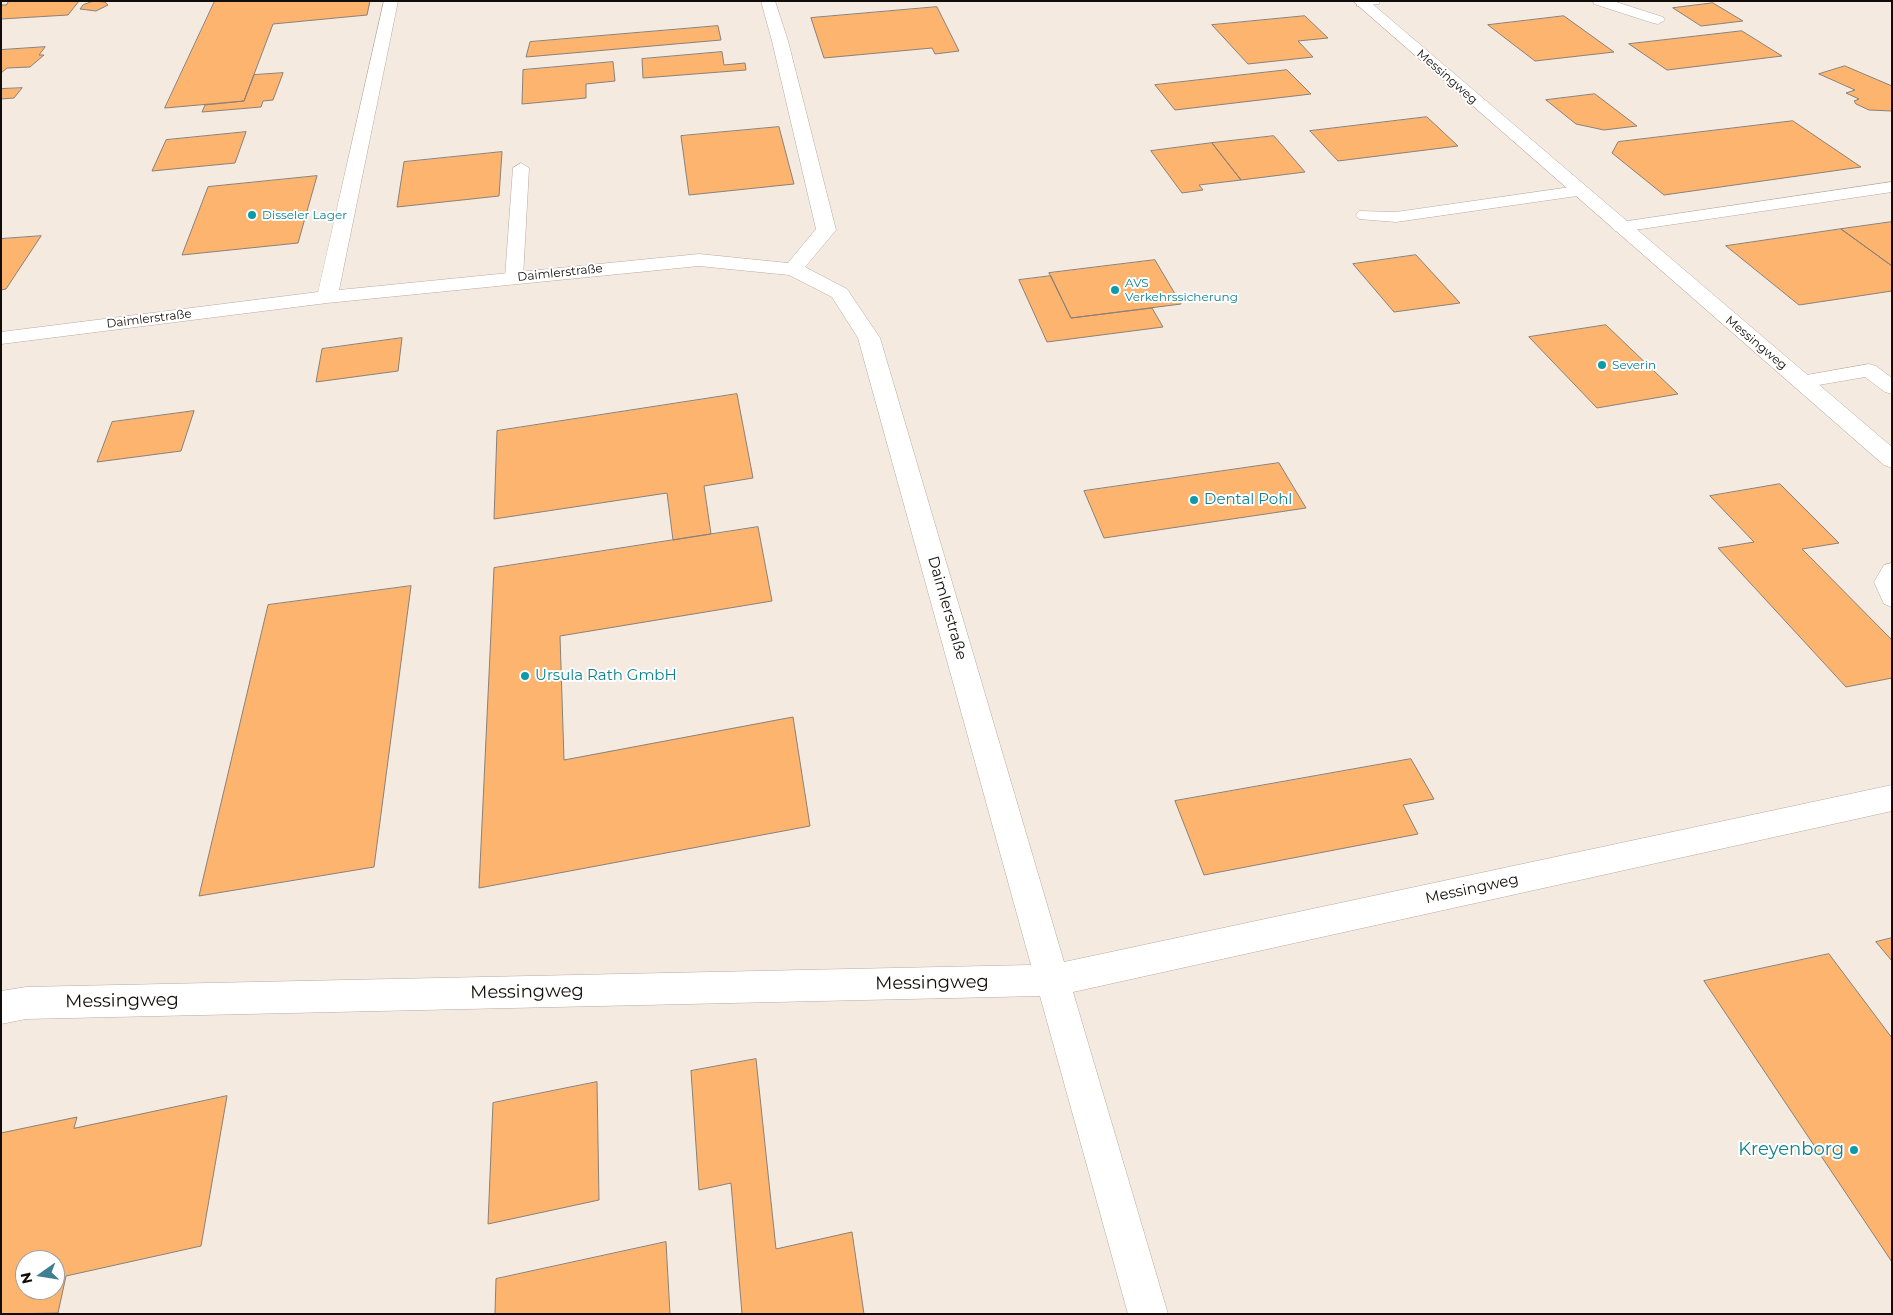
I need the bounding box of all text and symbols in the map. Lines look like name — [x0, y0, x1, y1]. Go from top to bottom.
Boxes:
street label: Messingweg — [1414, 47, 1480, 107]
place label: Disseler Lager — [262, 208, 347, 222]
marker: Disseler Lager — [246, 209, 258, 221]
street label: Daimlerstraße — [517, 261, 603, 285]
place label: AVS Verkehrssicherung — [1125, 276, 1238, 304]
marker: AVS Verkehrssicherung — [1109, 284, 1121, 296]
street label: Daimlerstraße — [106, 307, 192, 331]
street label: Messingweg — [1722, 313, 1790, 373]
place label: Severin — [1612, 358, 1656, 372]
marker: Severin — [1596, 359, 1608, 371]
place label: Dental Pohl — [1204, 491, 1292, 509]
marker: Dental Pohl — [1188, 494, 1200, 506]
street label: Daimlerstraße — [924, 554, 970, 662]
place label: Ursula Rath GmbH — [535, 667, 677, 685]
marker: Ursula Rath GmbH — [519, 670, 531, 682]
street label: Messingweg — [1424, 870, 1520, 908]
street label: Messingweg — [875, 971, 989, 995]
street label: Messingweg — [470, 980, 584, 1004]
street label: Messingweg — [65, 989, 179, 1013]
place label: Kreyenborg — [1738, 1139, 1844, 1161]
marker: Kreyenborg — [1848, 1144, 1860, 1156]
north arrow — [15, 1250, 65, 1300]
text: N — [16, 1271, 36, 1286]

